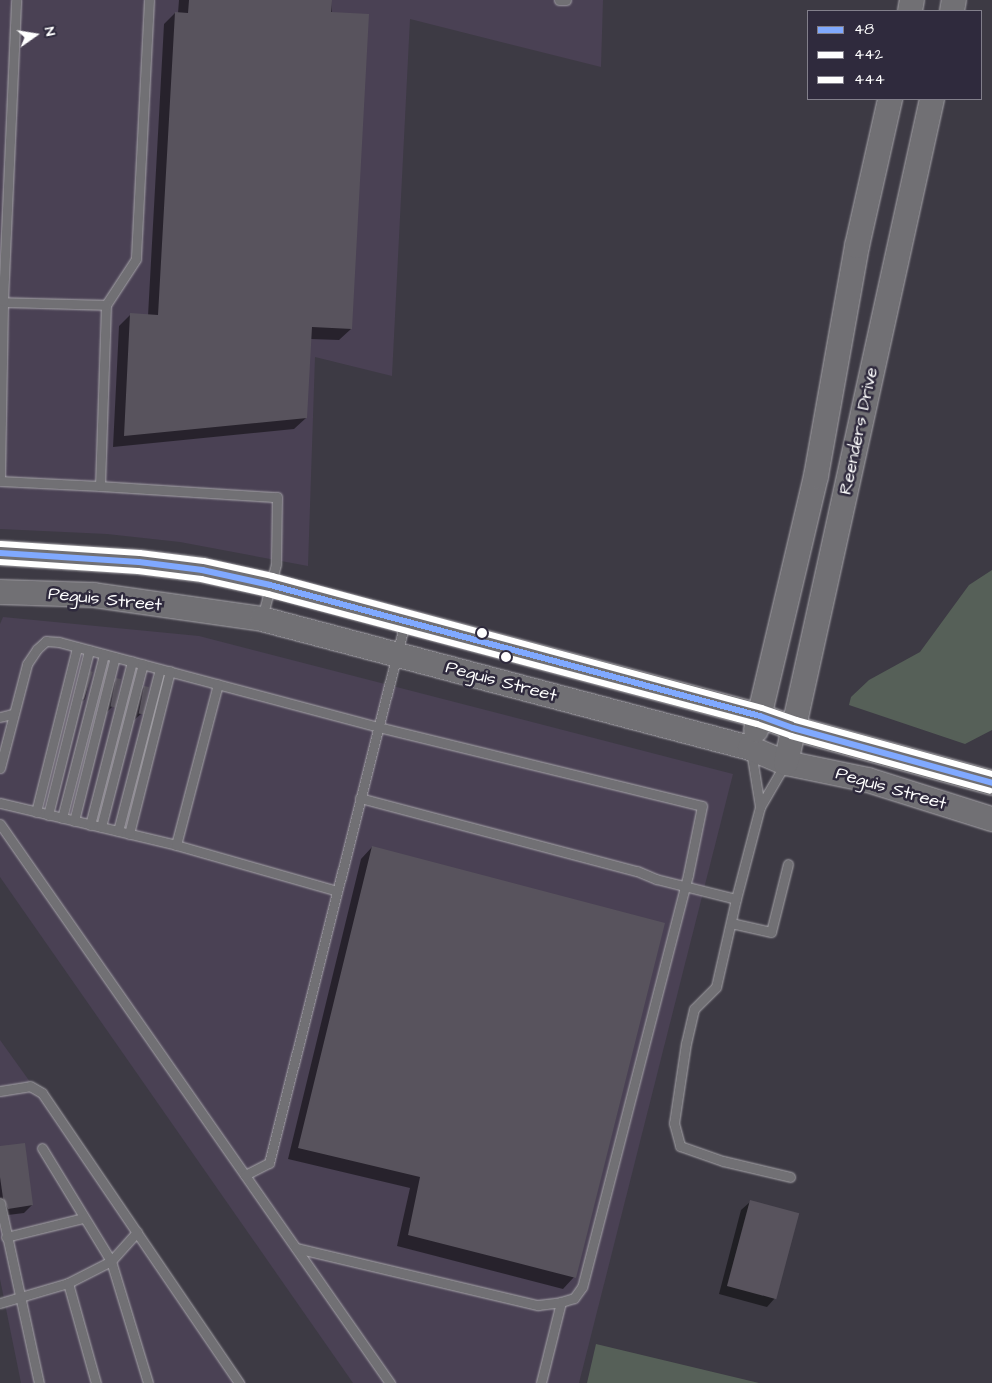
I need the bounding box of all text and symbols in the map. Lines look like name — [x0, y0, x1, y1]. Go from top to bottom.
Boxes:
north arrow — [10, 10, 60, 60]
legend — [807, 10, 982, 100]
text: 48 — [854, 19, 874, 40]
text: N — [39, 25, 60, 38]
text: 442 — [854, 44, 883, 65]
text: 444 — [854, 69, 885, 90]
street label: Reenders Drive — [835, 365, 883, 497]
street label: Peguis Street — [47, 583, 163, 617]
unlabelled marker — [477, 628, 487, 638]
unlabelled marker — [501, 652, 511, 662]
street label: Peguis Street — [443, 657, 559, 707]
street label: Peguis Street — [833, 763, 949, 815]

